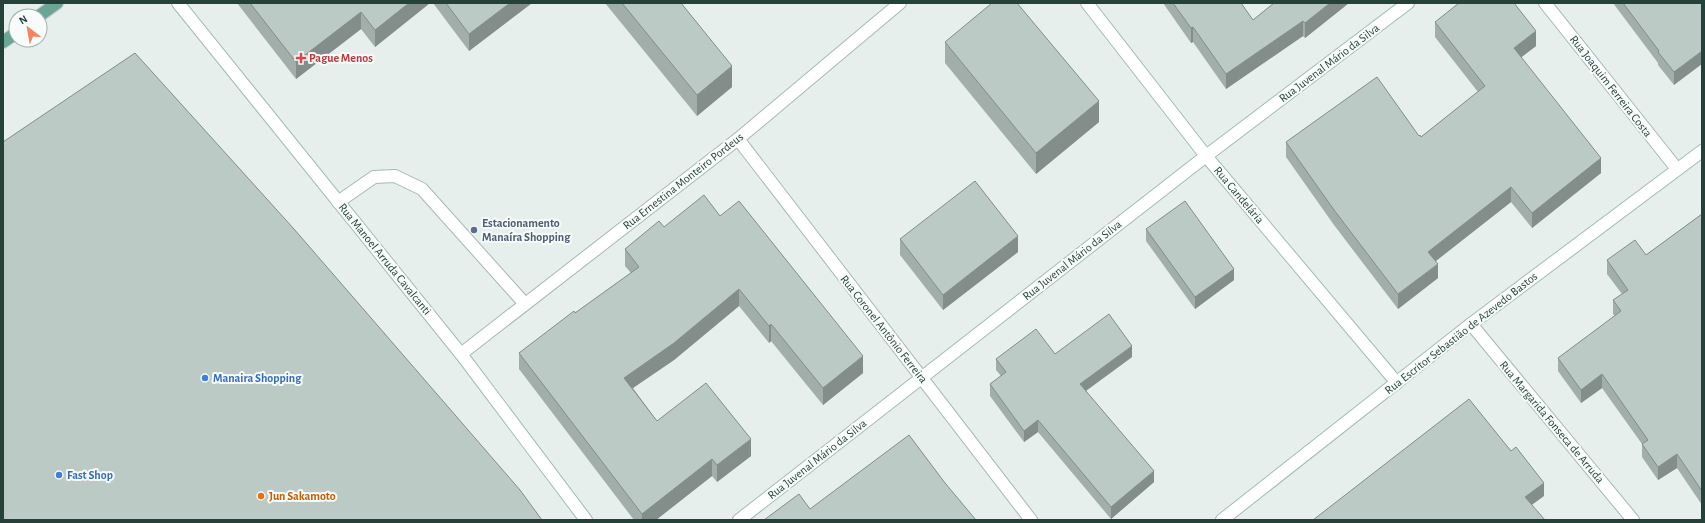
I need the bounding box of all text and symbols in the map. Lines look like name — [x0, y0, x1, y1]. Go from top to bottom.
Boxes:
north arrow — [8, 8, 48, 48]
text: N — [17, 13, 29, 27]
street label: Rua Juvenal Mário da Silva — [1277, 21, 1382, 104]
street label: Rua Joaquim Ferreira Costa — [1568, 33, 1655, 139]
place label: Pague Menos — [309, 52, 373, 64]
marker: Pague Menos — [296, 53, 306, 63]
street label: Rua Ernestina Monteiro Pordeus — [621, 130, 745, 232]
street label: Rua Candelária — [1212, 164, 1267, 226]
street label: Rua Manoel Arruda Cavalcanti — [336, 201, 434, 317]
place label: Estacionamento Manaíra Shopping — [482, 217, 571, 243]
street label: Rua Juvenal Mário da Silva — [1020, 217, 1124, 302]
marker: Estacionamento Manaíra Shopping — [469, 225, 479, 235]
street label: Rua Escritor Sebastião de Azevedo Bastos — [1382, 270, 1540, 396]
street label: Rua Coronel Antônio Ferreira — [838, 273, 930, 386]
street label: Rua Margarida Fonseca de Arruda — [1498, 359, 1607, 486]
place label: Manaira Shopping — [213, 372, 302, 384]
marker: Manaira Shopping — [200, 373, 210, 383]
street label: Rua Juvenal Mário da Silva — [765, 416, 869, 501]
place label: Fast Shop — [67, 469, 113, 481]
marker: Fast Shop — [54, 470, 64, 480]
place label: Jun Sakamoto — [269, 490, 336, 502]
marker: Jun Sakamoto — [256, 491, 266, 501]

